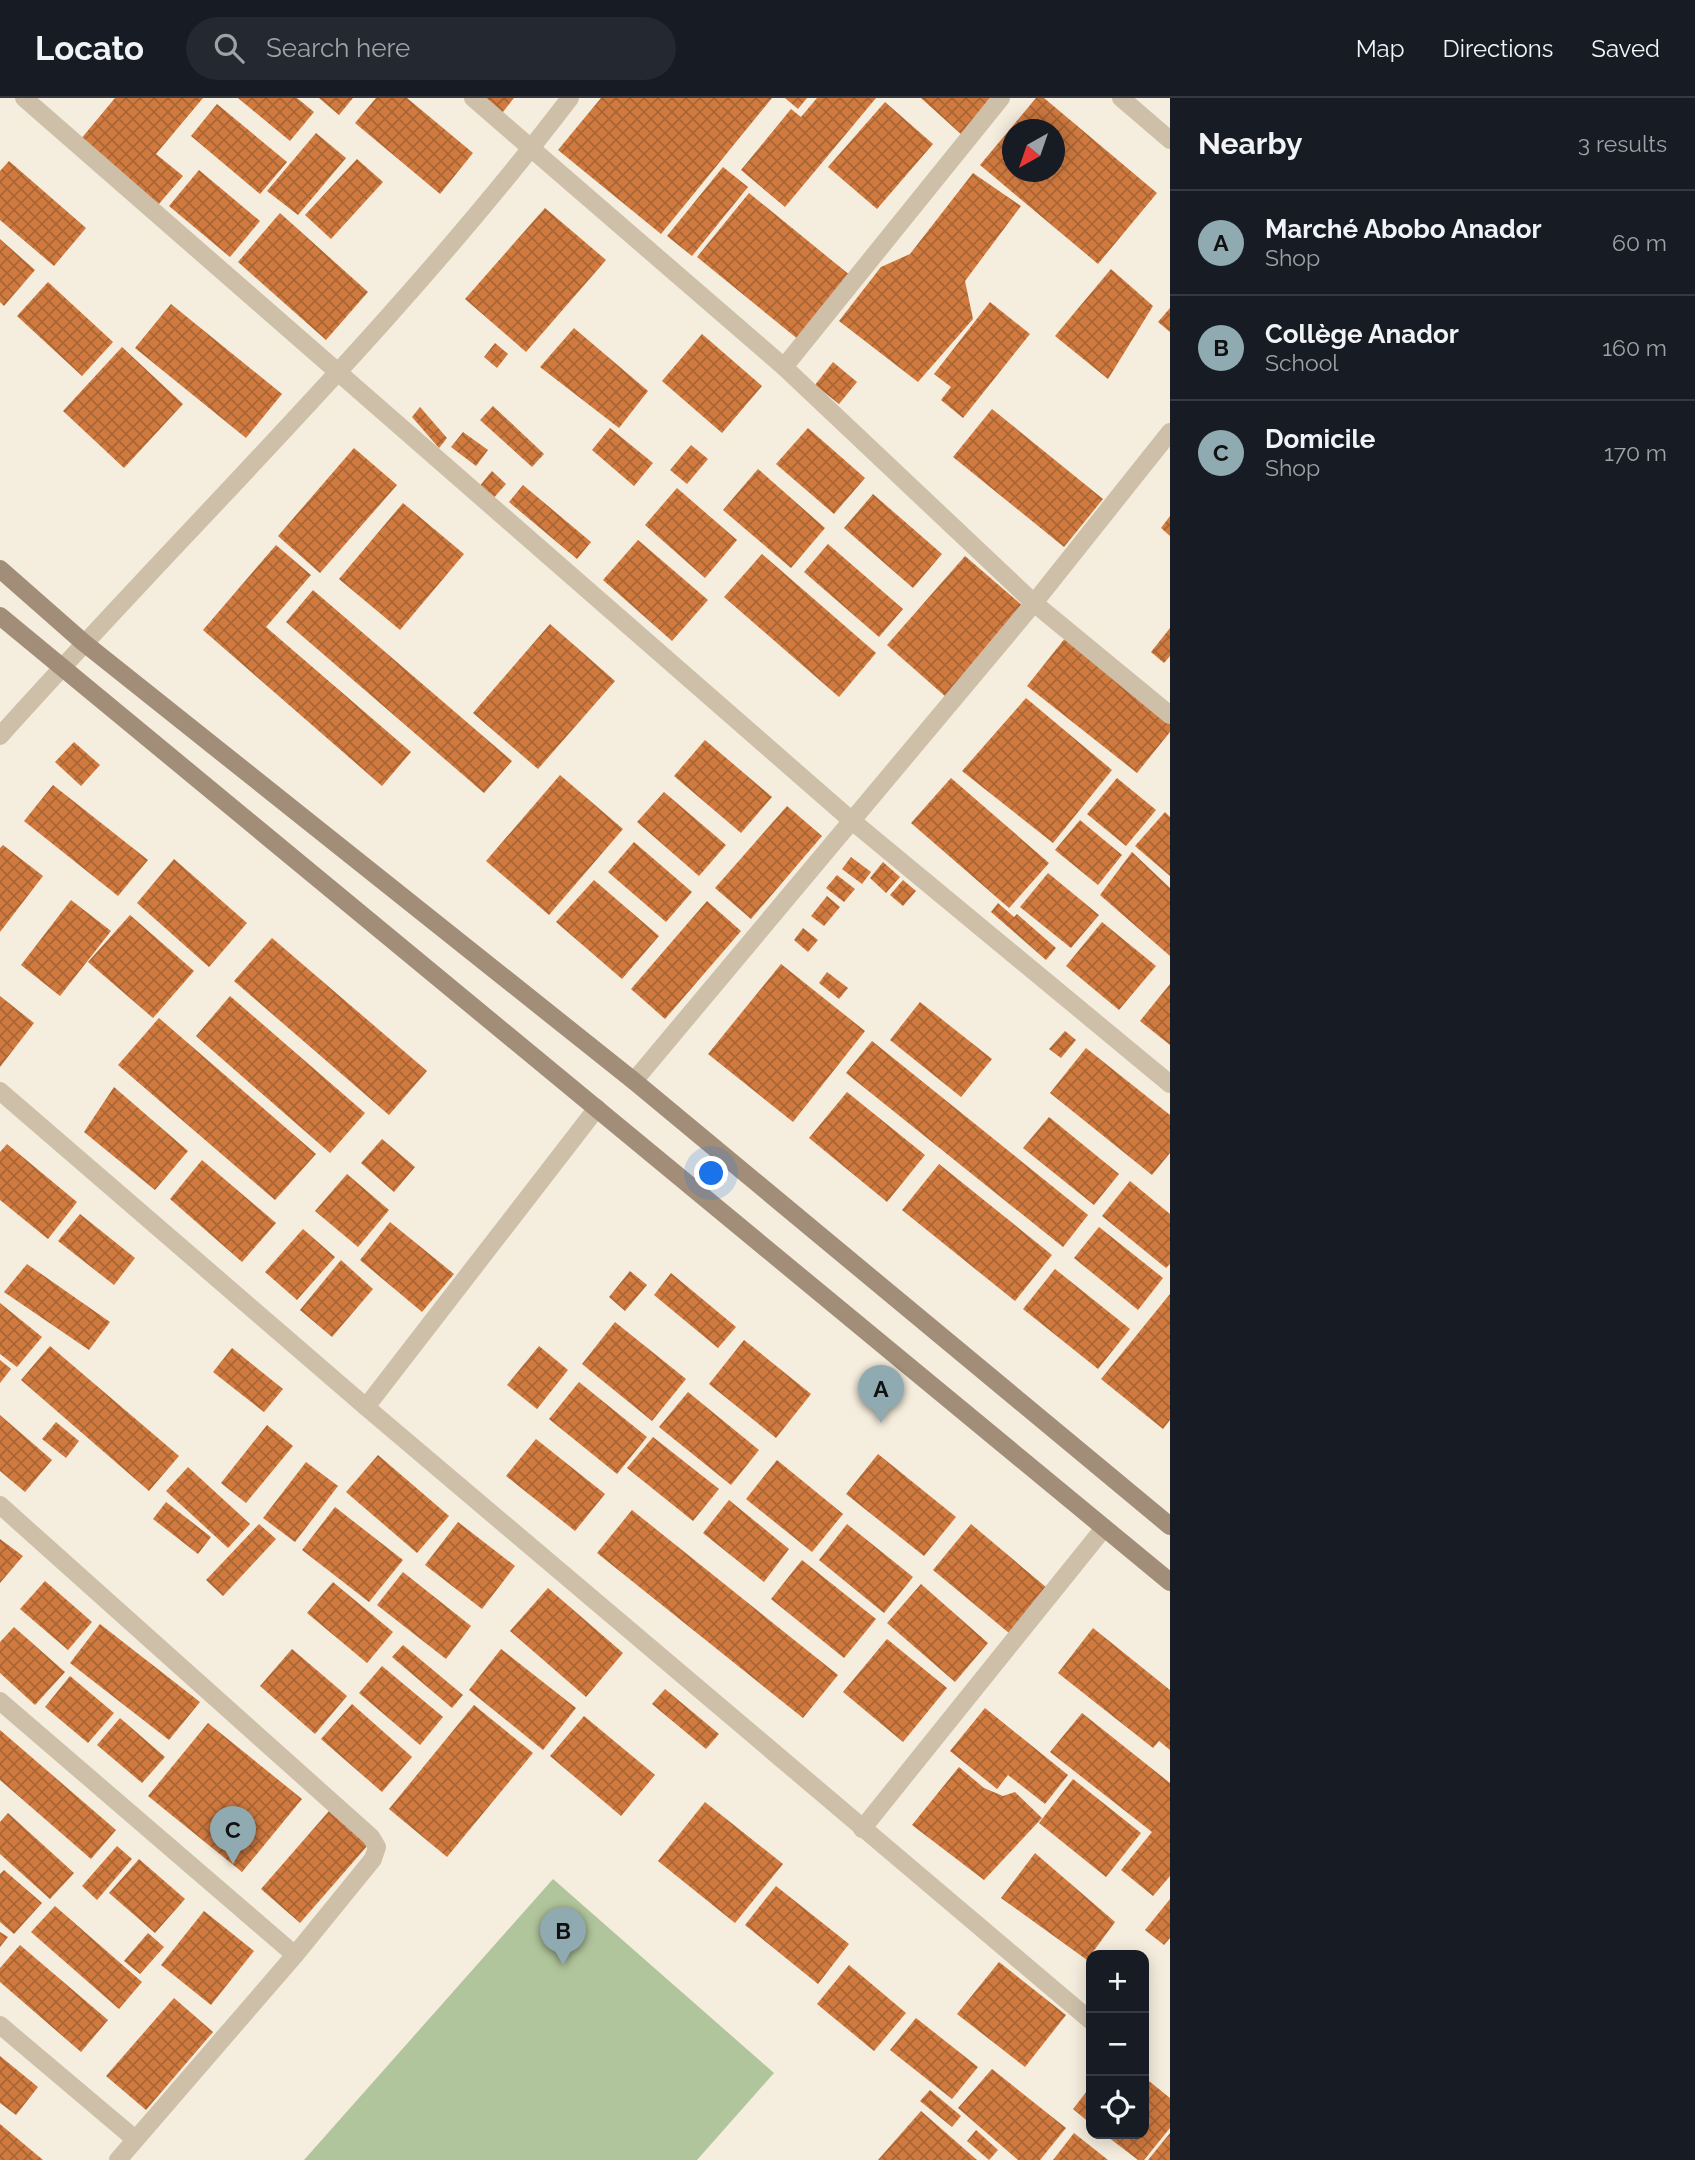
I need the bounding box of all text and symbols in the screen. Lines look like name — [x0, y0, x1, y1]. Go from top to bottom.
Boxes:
search box — [186, 17, 676, 80]
text: Locato — [35, 29, 144, 68]
icon: search — [210, 29, 248, 67]
text: Search here — [266, 33, 410, 63]
text: Map — [1356, 34, 1405, 63]
text: Directions — [1443, 34, 1553, 63]
text: Saved — [1591, 34, 1660, 63]
north arrow — [1002, 119, 1065, 182]
text: Nearby — [1198, 126, 1302, 161]
text: 3 results — [1578, 130, 1667, 157]
text: Marché Abobo Anador — [1265, 214, 1542, 244]
text: A — [1213, 229, 1229, 256]
text: 60 m — [1612, 229, 1667, 256]
text: Shop — [1265, 244, 1320, 271]
text: Collège Anador — [1265, 319, 1459, 349]
text: B — [1213, 334, 1229, 361]
text: 160 m — [1602, 334, 1667, 361]
text: School — [1265, 349, 1339, 376]
text: Domicile — [1265, 424, 1375, 454]
text: C — [1213, 439, 1229, 466]
text: 170 m — [1604, 439, 1667, 466]
text: Shop — [1265, 454, 1320, 481]
your location — [694, 1156, 728, 1190]
pin: A — [858, 1365, 904, 1423]
pin: C — [210, 1806, 256, 1864]
pin: B — [540, 1907, 586, 1965]
map controls — [1086, 1950, 1149, 2139]
button: + — [1086, 1950, 1149, 2013]
button: − — [1086, 2013, 1149, 2076]
button: locate — [1086, 2076, 1149, 2139]

